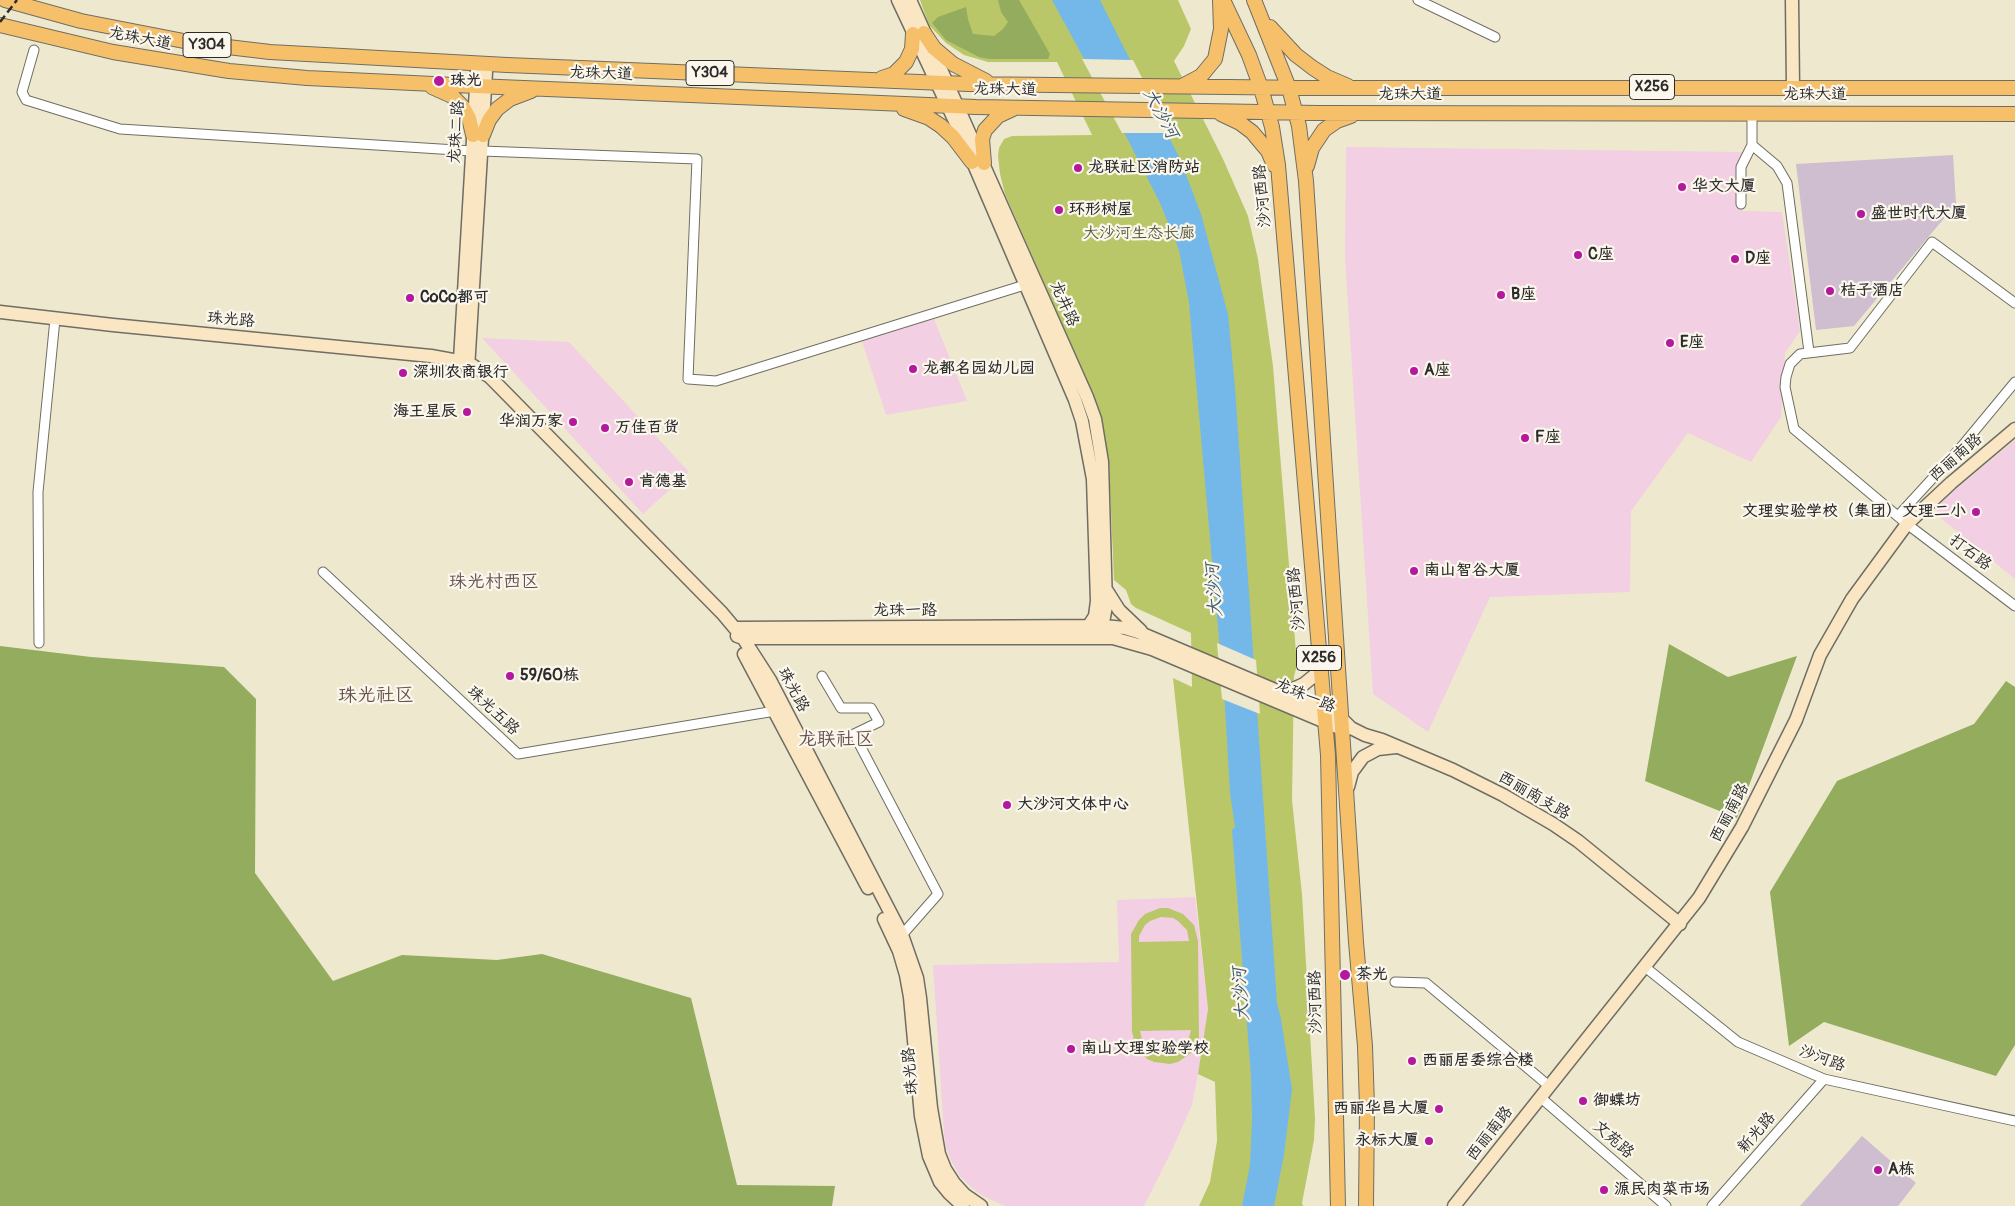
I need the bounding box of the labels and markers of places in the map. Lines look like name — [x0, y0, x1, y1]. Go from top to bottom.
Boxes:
place label: 珠光 — [450, 71, 482, 91]
marker: 珠光 — [432, 74, 446, 88]
place label: 龙联社区消防站 — [1088, 158, 1200, 178]
marker: 龙联社区消防站 — [1072, 162, 1084, 174]
place label: 华文大厦 — [1692, 177, 1756, 197]
marker: 华文大厦 — [1676, 181, 1688, 193]
place label: 环形树屋 — [1069, 200, 1133, 220]
marker: 环形树屋 — [1053, 204, 1065, 216]
place label: 盛世时代大厦 — [1871, 204, 1967, 224]
marker: 盛世时代大厦 — [1855, 208, 1867, 220]
place label: C座 — [1588, 245, 1614, 265]
marker: C座 — [1572, 249, 1584, 261]
place label: D座 — [1745, 249, 1771, 269]
marker: D座 — [1729, 253, 1741, 265]
place label: 桔子酒店 — [1840, 281, 1904, 301]
place label: B座 — [1511, 285, 1536, 305]
marker: 桔子酒店 — [1824, 285, 1836, 297]
place label: CoCo都可 — [420, 288, 489, 308]
marker: B座 — [1495, 289, 1507, 301]
marker: CoCo都可 — [404, 292, 416, 304]
place label: E座 — [1680, 333, 1704, 353]
marker: E座 — [1664, 337, 1676, 349]
place label: 龙都名园幼儿园 — [923, 359, 1035, 379]
place label: A座 — [1424, 361, 1450, 381]
place label: 深圳农商银行 — [413, 363, 509, 383]
marker: 龙都名园幼儿园 — [907, 363, 919, 375]
marker: A座 — [1408, 365, 1420, 377]
marker: 深圳农商银行 — [397, 367, 409, 379]
place label: 海王星辰 — [393, 402, 457, 422]
marker: 海王星辰 — [461, 406, 473, 418]
place label: 华润万家 — [499, 412, 563, 432]
marker: 华润万家 — [567, 416, 579, 428]
place label: 万佳百货 — [615, 418, 679, 438]
marker: 万佳百货 — [599, 422, 611, 434]
place label: F座 — [1535, 428, 1561, 448]
marker: F座 — [1519, 432, 1531, 444]
place label: 肯德基 — [639, 472, 687, 492]
marker: 肯德基 — [623, 476, 635, 488]
place label: 文理实验学校（集团）文理二小 — [1742, 502, 1966, 522]
marker: 文理实验学校（集团）文理二小 — [1970, 506, 1982, 518]
place label: 南山智谷大厦 — [1424, 561, 1520, 581]
marker: 南山智谷大厦 — [1408, 565, 1420, 577]
place label: 59/60栋 — [520, 666, 579, 686]
marker: 59/60栋 — [504, 670, 516, 682]
place label: 大沙河文体中心 — [1017, 795, 1129, 815]
marker: 大沙河文体中心 — [1001, 799, 1013, 811]
place label: 茶光 — [1356, 965, 1388, 985]
marker: 茶光 — [1338, 968, 1352, 982]
place label: 南山文理实验学校 — [1081, 1039, 1209, 1059]
marker: 南山文理实验学校 — [1065, 1043, 1077, 1055]
place label: 西丽居委综合楼 — [1422, 1051, 1534, 1071]
marker: 西丽居委综合楼 — [1406, 1055, 1418, 1067]
place label: 御蝶坊 — [1593, 1091, 1641, 1111]
marker: 御蝶坊 — [1577, 1095, 1589, 1107]
place label: 西丽华昌大厦 — [1333, 1099, 1429, 1119]
marker: 西丽华昌大厦 — [1433, 1103, 1445, 1115]
place label: 永标大厦 — [1355, 1131, 1419, 1151]
marker: 永标大厦 — [1423, 1135, 1435, 1147]
place label: A栋 — [1888, 1160, 1914, 1180]
marker: A栋 — [1872, 1164, 1884, 1176]
place label: 源民肉菜市场 — [1614, 1180, 1710, 1200]
marker: 源民肉菜市场 — [1598, 1184, 1610, 1196]

